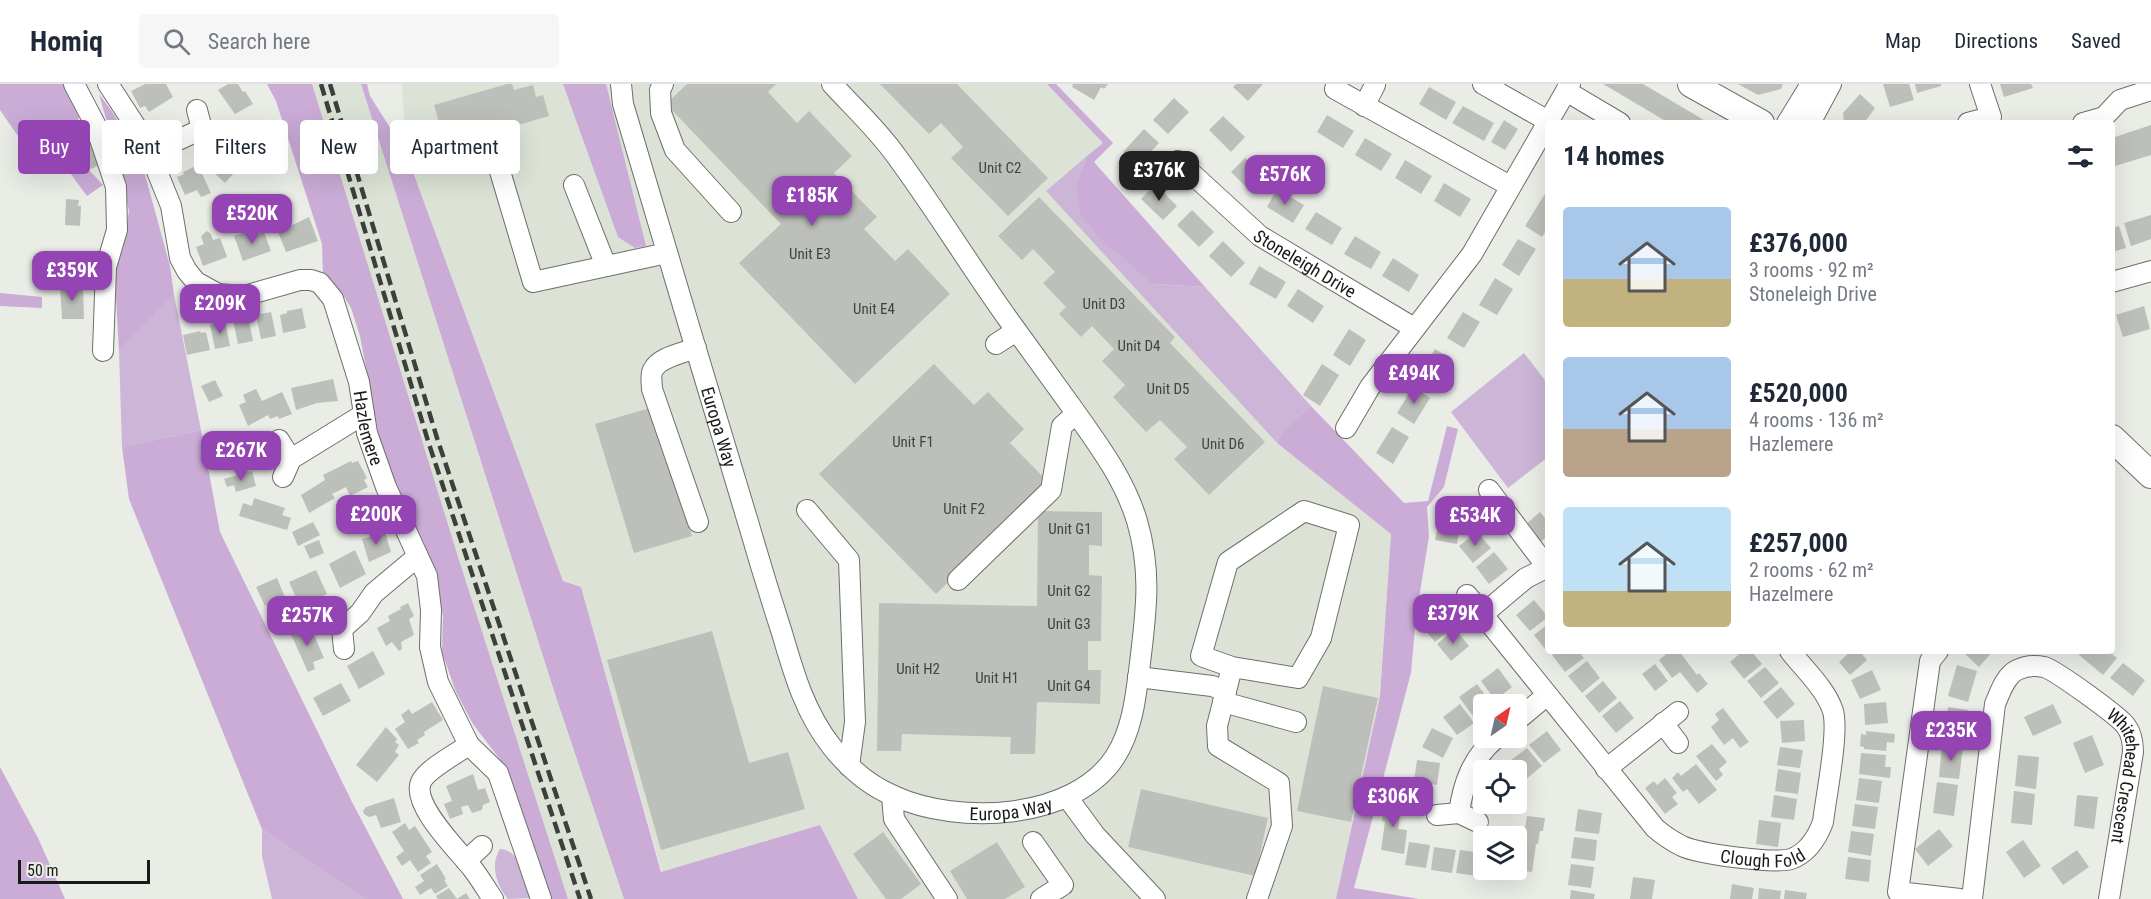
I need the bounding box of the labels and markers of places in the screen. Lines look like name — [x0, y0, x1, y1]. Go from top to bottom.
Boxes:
pin: £376K — [1117, 151, 1201, 202]
pin: £576K — [1243, 155, 1327, 206]
pin: £185K — [770, 176, 854, 227]
pin: £520K — [210, 194, 294, 245]
pin: £359K — [30, 251, 114, 302]
pin: £209K — [178, 284, 262, 335]
pin: £494K — [1372, 354, 1456, 405]
pin: £267K — [199, 431, 283, 482]
pin: £200K — [334, 495, 418, 546]
pin: £534K — [1433, 496, 1517, 547]
pin: £379K — [1411, 594, 1495, 645]
pin: £257K — [265, 596, 349, 647]
pin: £235K — [1909, 711, 1993, 762]
pin: £306K — [1351, 777, 1435, 828]

